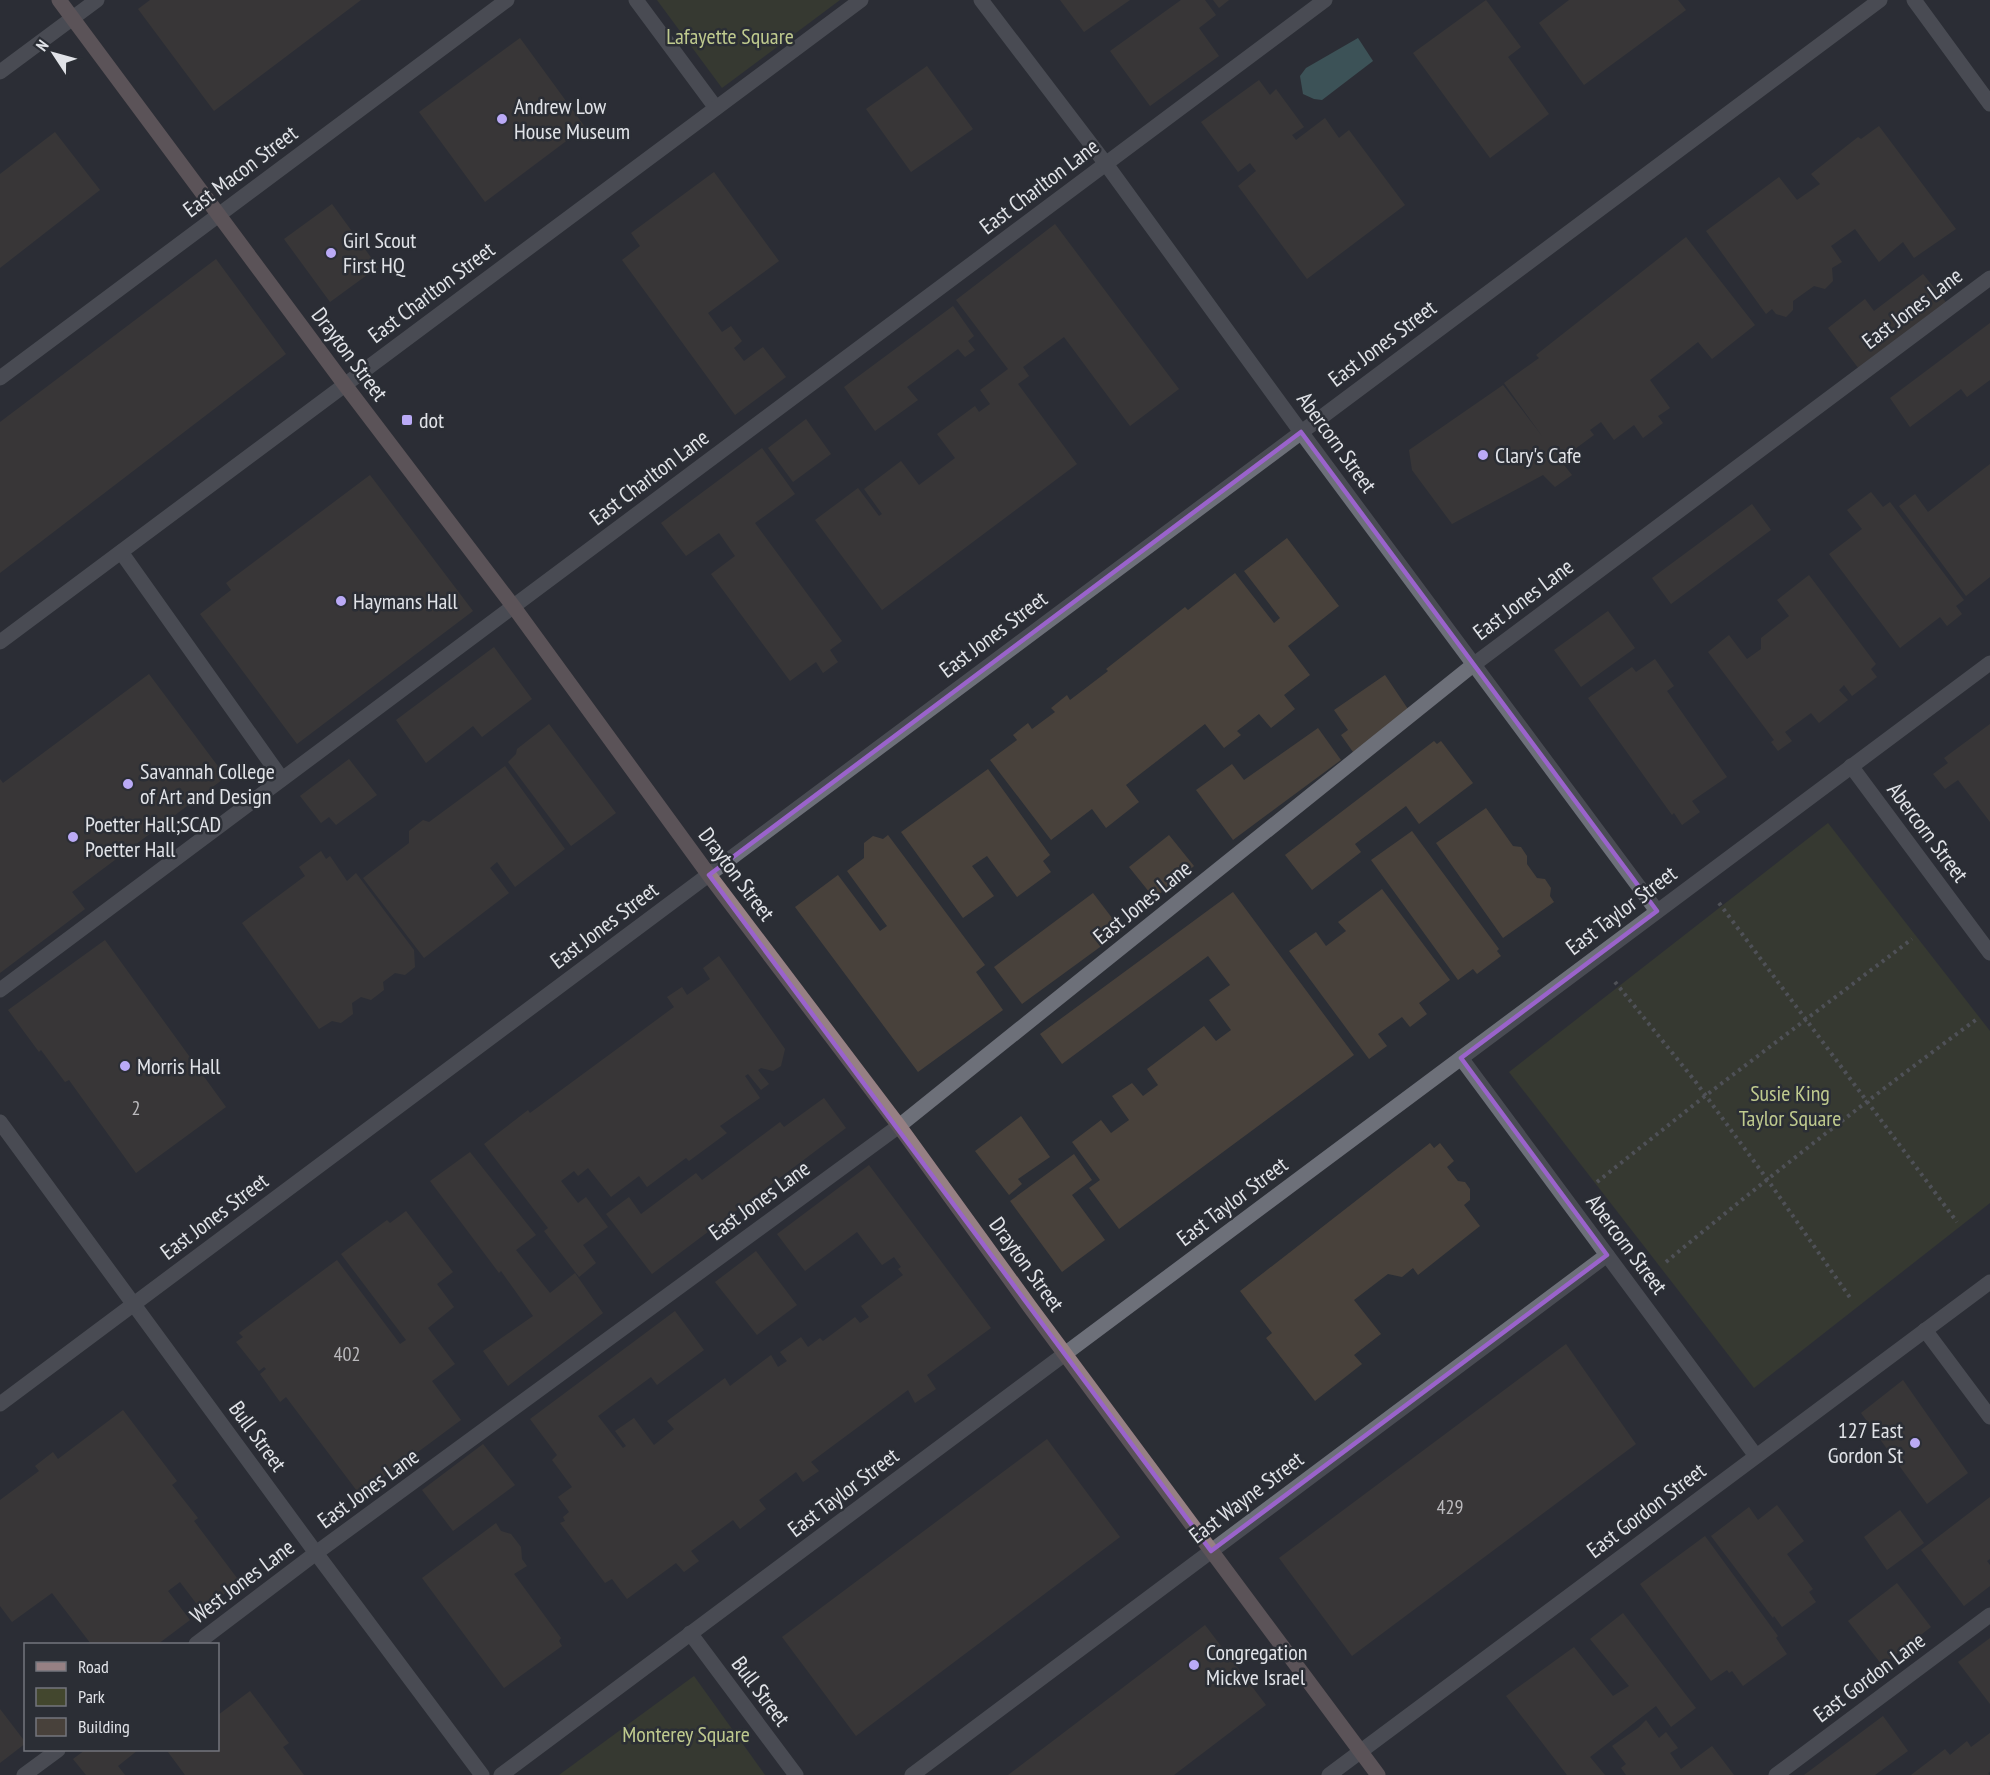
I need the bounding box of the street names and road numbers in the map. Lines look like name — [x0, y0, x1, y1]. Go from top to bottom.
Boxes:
street label: East Macon Street — [177, 119, 303, 223]
street label: East Charlton Lane — [974, 132, 1104, 240]
street label: East Charlton Street — [362, 235, 500, 349]
street label: East Jones Lane — [1856, 261, 1968, 355]
street label: East Jones Street — [1323, 293, 1441, 393]
street label: Drayton Street — [306, 302, 394, 406]
street label: Abercorn Street — [1291, 386, 1383, 498]
street label: East Charlton Lane — [584, 423, 714, 531]
street label: East Jones Lane — [1467, 552, 1579, 646]
street label: East Jones Street — [934, 584, 1052, 684]
street label: Abercorn Street — [1881, 776, 1975, 888]
street label: Drayton Street — [693, 822, 781, 926]
street label: East Jones Lane — [1087, 854, 1197, 950]
street label: East Taylor Street — [1560, 859, 1682, 961]
street label: East Jones Street — [545, 875, 663, 975]
street label: East Taylor Street — [1171, 1150, 1293, 1252]
street label: East Jones Lane — [703, 1154, 815, 1246]
street label: East Jones Street — [155, 1166, 273, 1266]
street label: Abercorn Street — [1580, 1188, 1674, 1300]
street label: Drayton Street — [983, 1211, 1071, 1317]
street label: Bull Street — [223, 1395, 293, 1477]
street label: East Taylor Street — [782, 1441, 904, 1543]
street label: East Jones Lane — [312, 1442, 424, 1534]
street label: East Wayne Street — [1183, 1445, 1309, 1549]
street label: East Gordon Street — [1581, 1456, 1711, 1564]
street label: West Jones Lane — [184, 1533, 300, 1629]
street label: East Gordon Lane — [1808, 1626, 1930, 1728]
street label: Bull Street — [726, 1650, 796, 1732]

